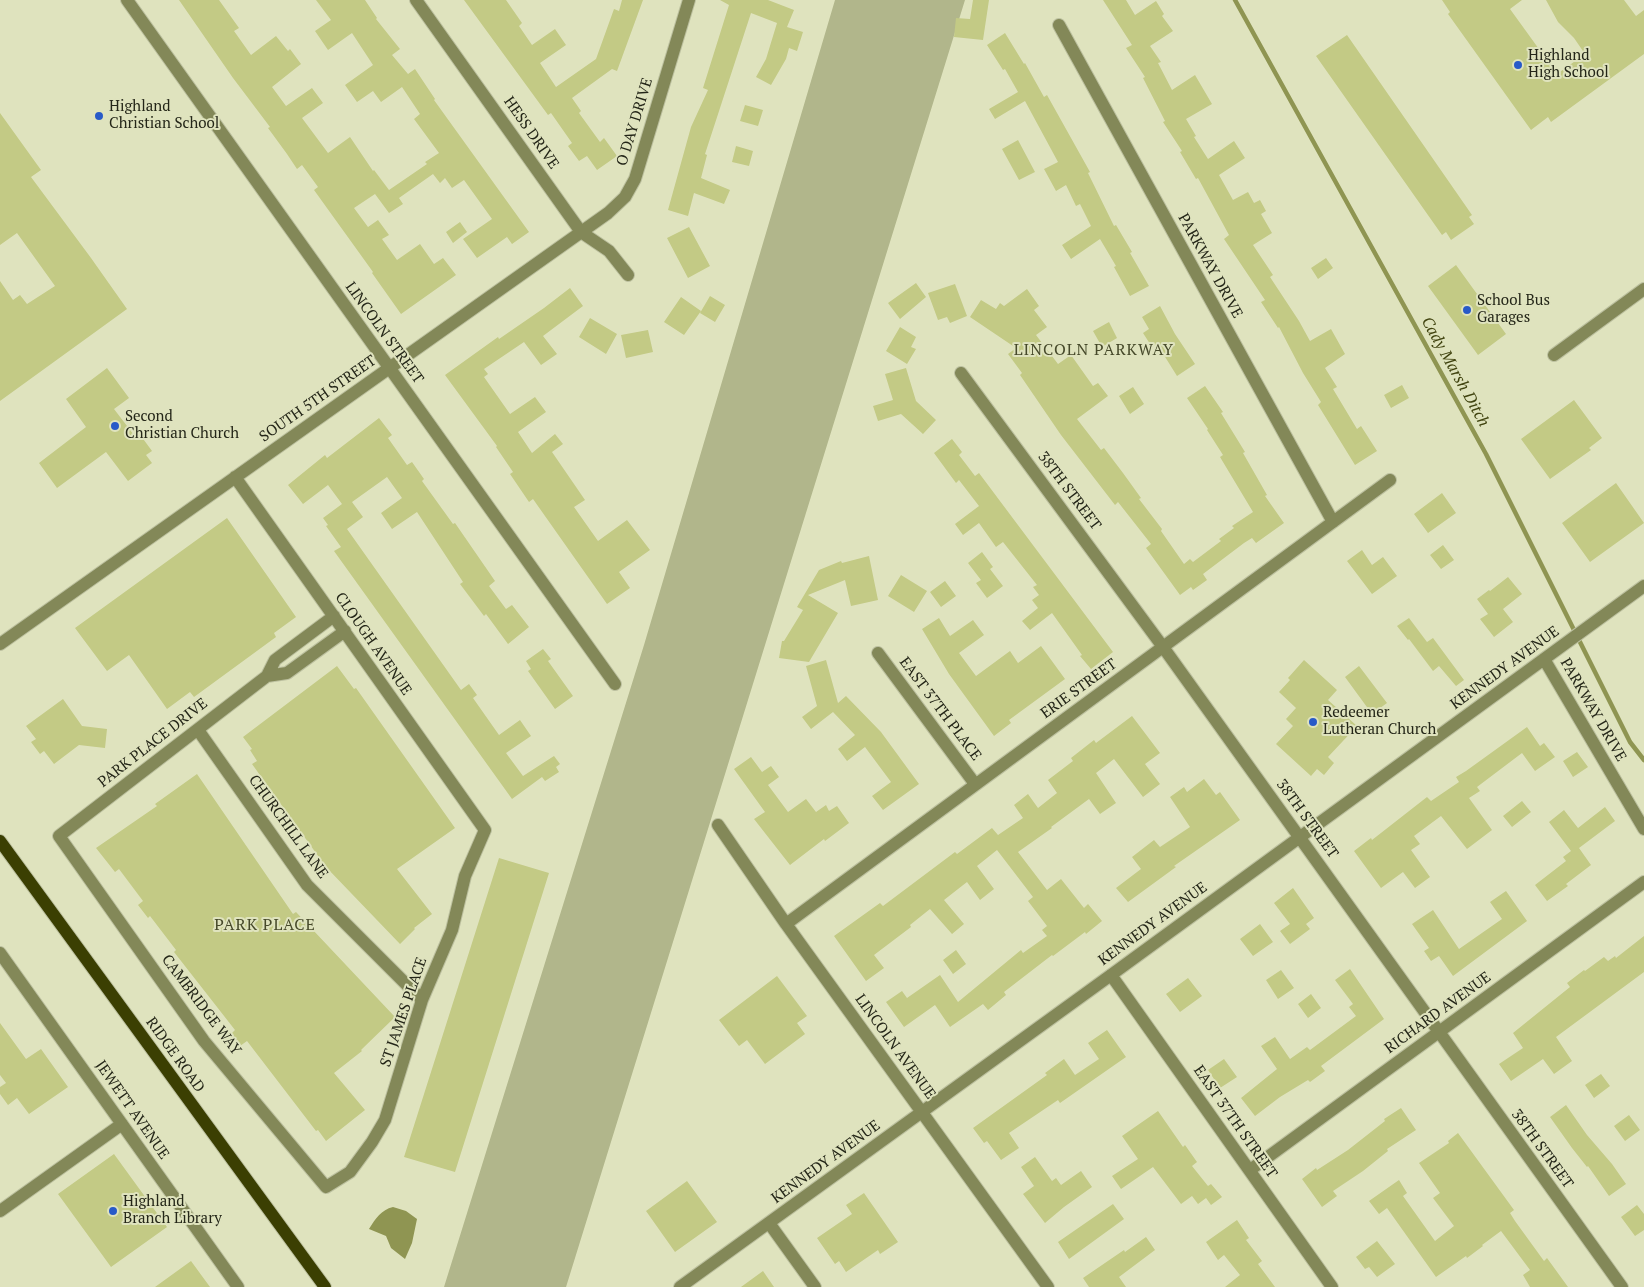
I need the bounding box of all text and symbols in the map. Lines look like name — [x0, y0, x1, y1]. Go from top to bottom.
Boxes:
place label: Highland High School — [1528, 47, 1609, 82]
marker: Highland High School — [1512, 59, 1524, 71]
street label: O DAY DRIVE — [613, 76, 657, 168]
street label: HESS DRIVE — [500, 94, 562, 172]
place label: Highland Christian School — [109, 98, 219, 133]
marker: Highland Christian School — [93, 110, 105, 122]
street label: PARKWAY DRIVE — [1174, 211, 1246, 321]
street label: LINCOLN STREET — [341, 279, 427, 387]
place label: School Bus Garages — [1477, 292, 1550, 327]
marker: School Bus Garages — [1461, 304, 1473, 316]
water label: Cady Marsh Ditch — [1417, 314, 1493, 430]
district label: LINCOLN PARKWAY — [1012, 340, 1176, 360]
street label: SOUTH 5TH STREET — [256, 352, 380, 446]
place label: Second Christian Church — [125, 408, 239, 443]
marker: Second Christian Church — [109, 420, 121, 432]
street label: 38TH STREET — [1034, 448, 1104, 534]
street label: CLOUGH AVENUE — [331, 589, 415, 699]
street label: KENNEDY AVENUE — [1447, 623, 1563, 713]
street label: EAST 37TH PLACE — [895, 654, 985, 764]
street label: ERIE STREET — [1037, 655, 1121, 723]
street label: PARKWAY DRIVE — [1556, 655, 1630, 765]
street label: PARK PLACE DRIVE — [95, 695, 211, 791]
place label: Redeemer Lutheran Church — [1323, 704, 1436, 739]
marker: Redeemer Lutheran Church — [1307, 716, 1319, 728]
street label: CHURCHILL LANE — [244, 772, 332, 882]
street label: 38TH STREET — [1272, 776, 1342, 862]
street label: KENNEDY AVENUE — [1095, 879, 1211, 969]
district label: PARK PLACE — [213, 915, 317, 935]
street label: CAMBRIDGE WAY — [157, 951, 245, 1059]
street label: ST JAMES PLACE — [377, 955, 431, 1069]
street label: RICHARD AVENUE — [1381, 968, 1495, 1058]
street label: LINCOLN AVENUE — [851, 991, 939, 1103]
street label: RIDGE ROAD — [142, 1014, 208, 1096]
street label: JEWETT AVENUE — [91, 1057, 173, 1163]
street label: EAST 37TH STREET — [1189, 1062, 1281, 1182]
street label: 38TH STREET — [1507, 1106, 1577, 1192]
street label: KENNEDY AVENUE — [768, 1117, 884, 1207]
place label: Highland Branch Library — [123, 1193, 222, 1228]
marker: Highland Branch Library — [107, 1205, 119, 1217]

